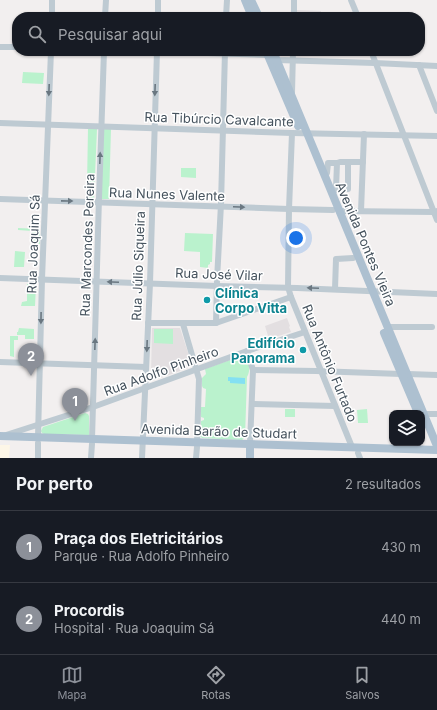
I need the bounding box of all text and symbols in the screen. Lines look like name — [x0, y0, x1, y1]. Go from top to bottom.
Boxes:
search box — [12, 12, 425, 56]
icon: search — [26, 23, 48, 45]
text: Pesquisar aqui — [58, 25, 162, 44]
one-way arrow — [46, 84, 52, 97]
one-way arrow — [152, 84, 159, 96]
street label: Rua Tibúrcio Cavalcante — [144, 108, 294, 130]
one-way arrow — [97, 151, 103, 164]
street label: Rua Marcondes Pereira — [77, 173, 97, 317]
street label: Avenida Pontes Vieira — [333, 179, 399, 309]
street label: Rua Nunes Valente — [109, 184, 225, 204]
street label: Rua Joaquim Sá — [23, 194, 43, 294]
one-way arrow — [61, 198, 73, 205]
one-way arrow — [233, 204, 245, 211]
street label: Rua Júlio Siqueira — [128, 211, 148, 321]
your location — [286, 228, 306, 248]
street label: Rua José Vilar — [175, 264, 263, 284]
one-way arrow — [106, 279, 119, 285]
place label: Clínica Corpo Vitta — [215, 285, 287, 316]
one-way arrow — [307, 285, 319, 292]
marker: Clínica Corpo Vitta — [202, 295, 212, 305]
street label: Rua Antônio Furtado — [299, 302, 361, 424]
one-way arrow — [38, 312, 44, 325]
place label: Edifício Panorama — [231, 335, 295, 366]
one-way arrow — [92, 337, 98, 350]
one-way arrow — [144, 340, 150, 353]
pin: 2 — [18, 343, 44, 376]
street label: Rua Adolfo Pinheiro — [102, 343, 221, 399]
marker: Edifício Panorama — [298, 345, 308, 355]
pin: 1 — [62, 388, 88, 421]
map controls — [389, 410, 425, 446]
button: layers — [389, 410, 425, 446]
street label: Avenida Barão de Studart — [141, 420, 297, 442]
text: Por perto — [16, 474, 93, 494]
text: 2 resultados — [345, 476, 421, 492]
text: Praça dos Eletricitários — [54, 529, 223, 548]
text: 1 — [26, 539, 32, 555]
text: 430 m — [381, 539, 421, 555]
text: Parque · Rua Adolfo Pinheiro — [54, 548, 229, 564]
text: Procordis — [54, 601, 124, 620]
text: 2 — [25, 611, 33, 627]
text: 440 m — [381, 611, 421, 627]
text: Hospital · Rua Joaquim Sá — [54, 620, 214, 636]
tab: Mapa — [57, 664, 87, 702]
tab: Rotas — [201, 664, 230, 702]
tab: Salvos — [345, 664, 380, 702]

